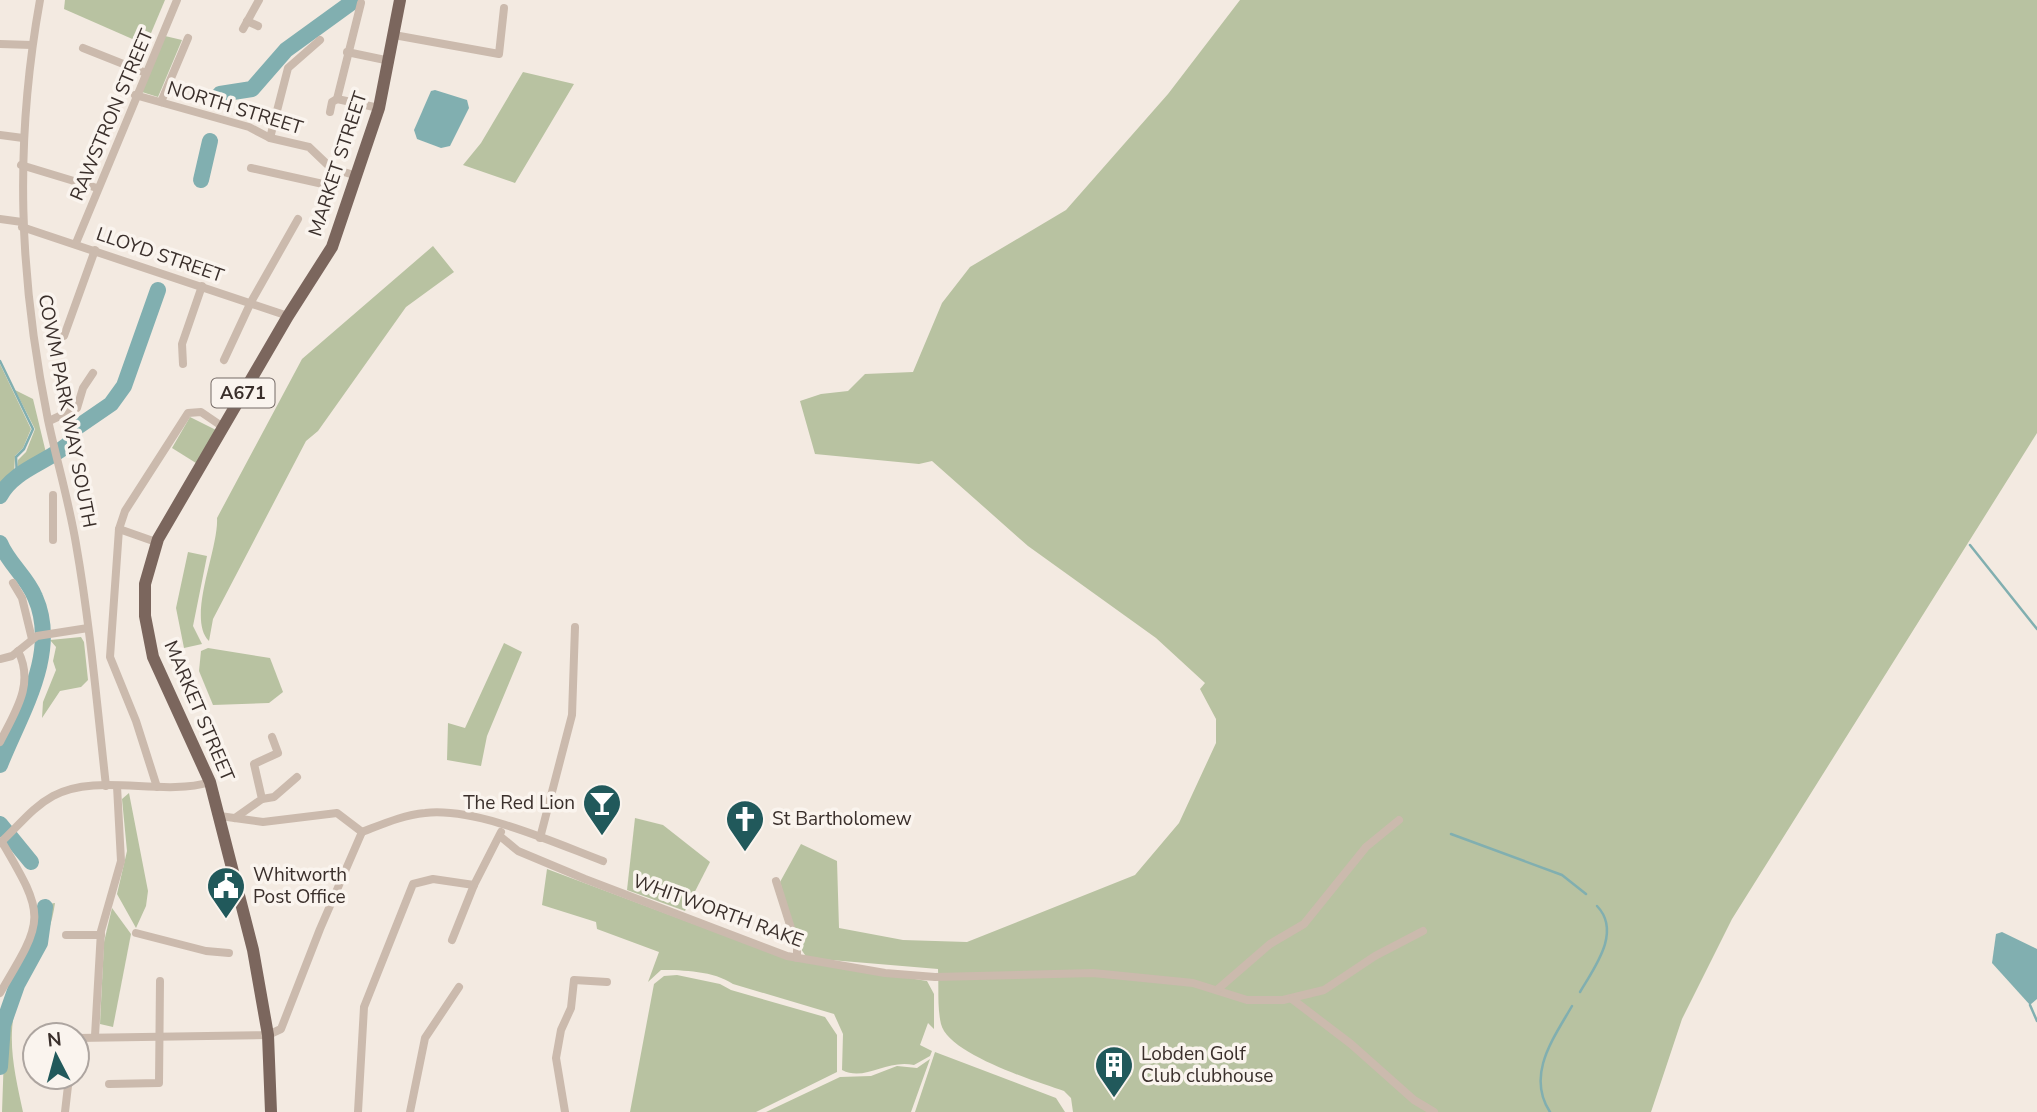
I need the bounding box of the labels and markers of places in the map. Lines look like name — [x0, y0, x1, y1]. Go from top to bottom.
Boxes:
bar icon: The Red Lion — [581, 782, 623, 837]
place label: The Red Lion — [463, 790, 575, 816]
church icon: St Bartholomew — [724, 798, 766, 853]
place label: St Bartholomew — [772, 806, 912, 832]
place label: Whitworth Post Office — [253, 862, 347, 910]
public building icon: Whitworth Post Office — [205, 865, 247, 920]
place label: Lobden Golf Club clubhouse — [1141, 1041, 1273, 1089]
building icon: Lobden Golf Club clubhouse — [1093, 1044, 1135, 1099]

